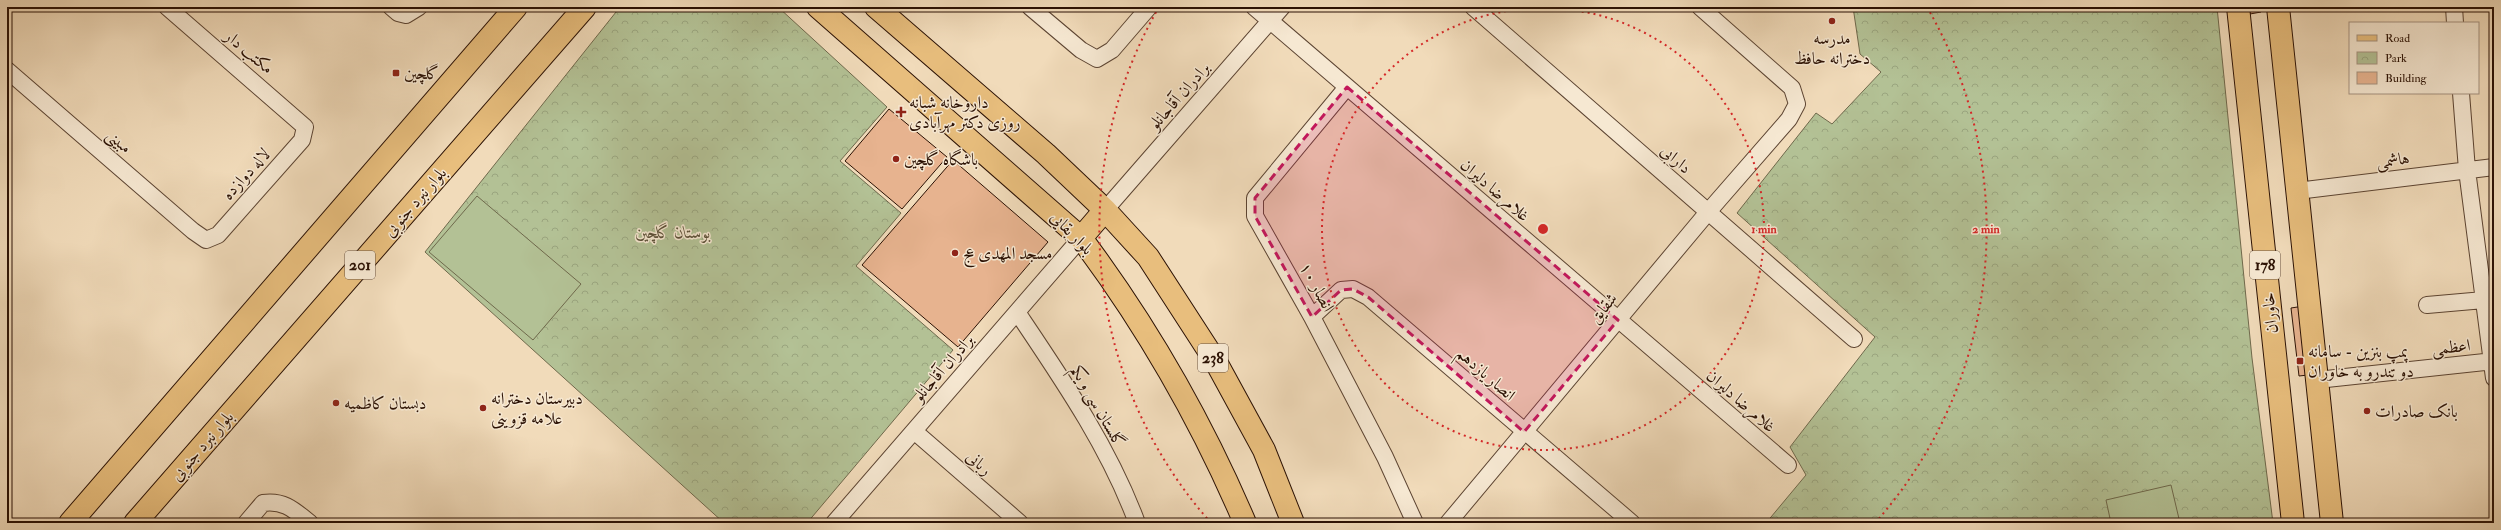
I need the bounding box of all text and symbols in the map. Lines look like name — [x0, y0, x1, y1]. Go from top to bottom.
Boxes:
marker: مدرسه دخترانه حافظ — [1827, 16, 1837, 26]
legend — [2349, 22, 2479, 94]
street label: مکتب دار — [218, 24, 278, 79]
place label: مدرسه دخترانه حافظ — [1794, 28, 1870, 69]
text: Road — [2385, 31, 2410, 46]
text: Park — [2385, 51, 2407, 66]
street label: برادران آقاجانلو — [1143, 58, 1214, 136]
place label: گلچین — [404, 63, 439, 85]
marker: گلچین — [391, 68, 401, 78]
text: Building — [2385, 71, 2428, 86]
place label: داروخانه شبانه روزی دکتر مهرآبادی — [909, 92, 1021, 133]
marker: داروخانه شبانه روزی دکتر مهرآبادی — [896, 107, 906, 117]
street label: مبینی — [101, 124, 136, 159]
street label: دارابی — [1655, 140, 1696, 180]
street label: لاله دوازده — [217, 144, 275, 204]
place label: باشگاه گلچین — [904, 148, 978, 171]
street label: هاشمی — [2375, 148, 2411, 173]
marker: باشگاه گلچین — [891, 154, 901, 164]
street label: غلامرضا دلیران — [1455, 154, 1534, 227]
street label: بلوار نبرد جنوبی — [379, 163, 453, 243]
street label: بلوار بقایی — [1045, 207, 1098, 260]
park label: بوستان گلچین — [635, 222, 711, 244]
centre of rings — [1536, 222, 1550, 236]
text: 1 min — [1751, 222, 1778, 237]
text: 2 min — [1972, 222, 2000, 237]
place label: مسجد المهدی عج — [963, 243, 1052, 268]
marker: مسجد المهدی عج — [950, 248, 960, 258]
road number: 201 — [345, 251, 375, 279]
road number: 178 — [2250, 251, 2280, 279]
street label: انصار ۱۰ — [1295, 259, 1339, 316]
street label: شقایق — [1584, 288, 1622, 328]
street label: خاوران — [2257, 291, 2283, 335]
street label: برادران آقاجانلو — [907, 330, 978, 408]
street label: اعظمی — [2431, 334, 2472, 360]
place label: پمپ بنزین - سامانه دو تندرو به خاوران — [2308, 341, 2414, 382]
street label: انصار یازدهم — [1449, 343, 1520, 409]
road number: 238 — [1198, 344, 1228, 372]
marker: پمپ بنزین - سامانه دو تندرو به خاوران — [2295, 356, 2305, 366]
street label: گلستان سی و یکم — [1062, 361, 1130, 453]
street label: غلامرضا دلیران — [1701, 365, 1780, 438]
place label: دبیرستان دخترانه علامه قزوینی — [491, 388, 583, 429]
place label: دبستان کاظمیه — [344, 393, 426, 414]
marker: دبستان کاظمیه — [331, 398, 341, 408]
place label: بانک صادرات — [2375, 401, 2458, 422]
marker: دبیرستان دخترانه علامه قزوینی — [478, 403, 488, 413]
marker: بانک صادرات — [2362, 406, 2372, 416]
street label: بلوار نبرد جنوبی — [166, 407, 240, 487]
street label: ربانی — [962, 446, 996, 480]

